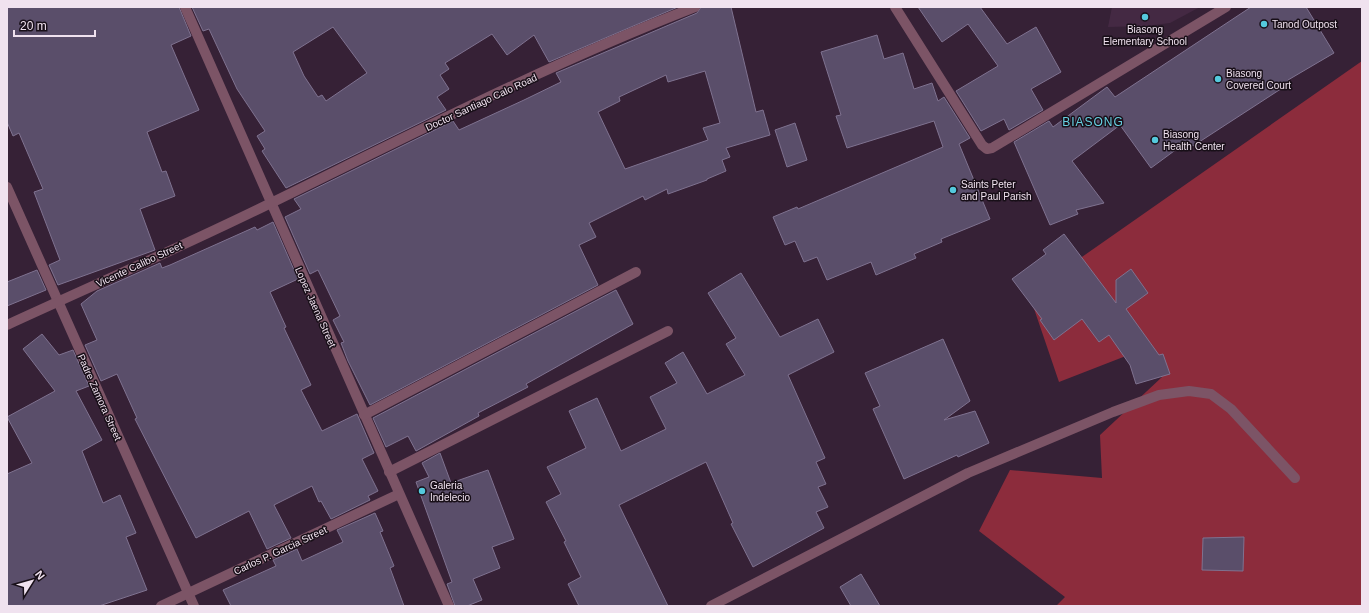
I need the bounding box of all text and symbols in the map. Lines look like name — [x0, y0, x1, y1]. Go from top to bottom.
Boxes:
scale bar — [14, 12, 95, 38]
marker: Biasong Elementary School — [1140, 12, 1150, 22]
text: 20 m — [20, 19, 47, 33]
marker: Tanod Outpost — [1259, 19, 1269, 29]
place label: Tanod Outpost — [1272, 19, 1337, 30]
place label: Biasong Elementary School — [1103, 24, 1187, 47]
place label: Biasong Covered Court — [1226, 68, 1291, 91]
street label: Doctor Santiago Calo Road — [424, 72, 539, 133]
marker: Biasong Covered Court — [1213, 74, 1223, 84]
district label: BIASONG — [1062, 115, 1124, 129]
place label: Biasong Health Center — [1163, 129, 1225, 152]
marker: Biasong Health Center — [1150, 135, 1160, 145]
place label: Saints Peter and Paul Parish — [961, 179, 1032, 202]
marker: Saints Peter and Paul Parish — [948, 185, 958, 195]
street label: Vicente Calibo Street — [94, 240, 184, 289]
street label: Lopez Jaena Street — [293, 265, 338, 349]
street label: Padre Zamora Street — [76, 352, 124, 442]
place label: Galeria Indelecio — [430, 480, 470, 503]
marker: Galeria Indelecio — [417, 486, 427, 496]
street label: Carlos P. Garcia Street — [232, 524, 329, 577]
north arrow — [12, 561, 52, 601]
text: N — [33, 568, 47, 582]

